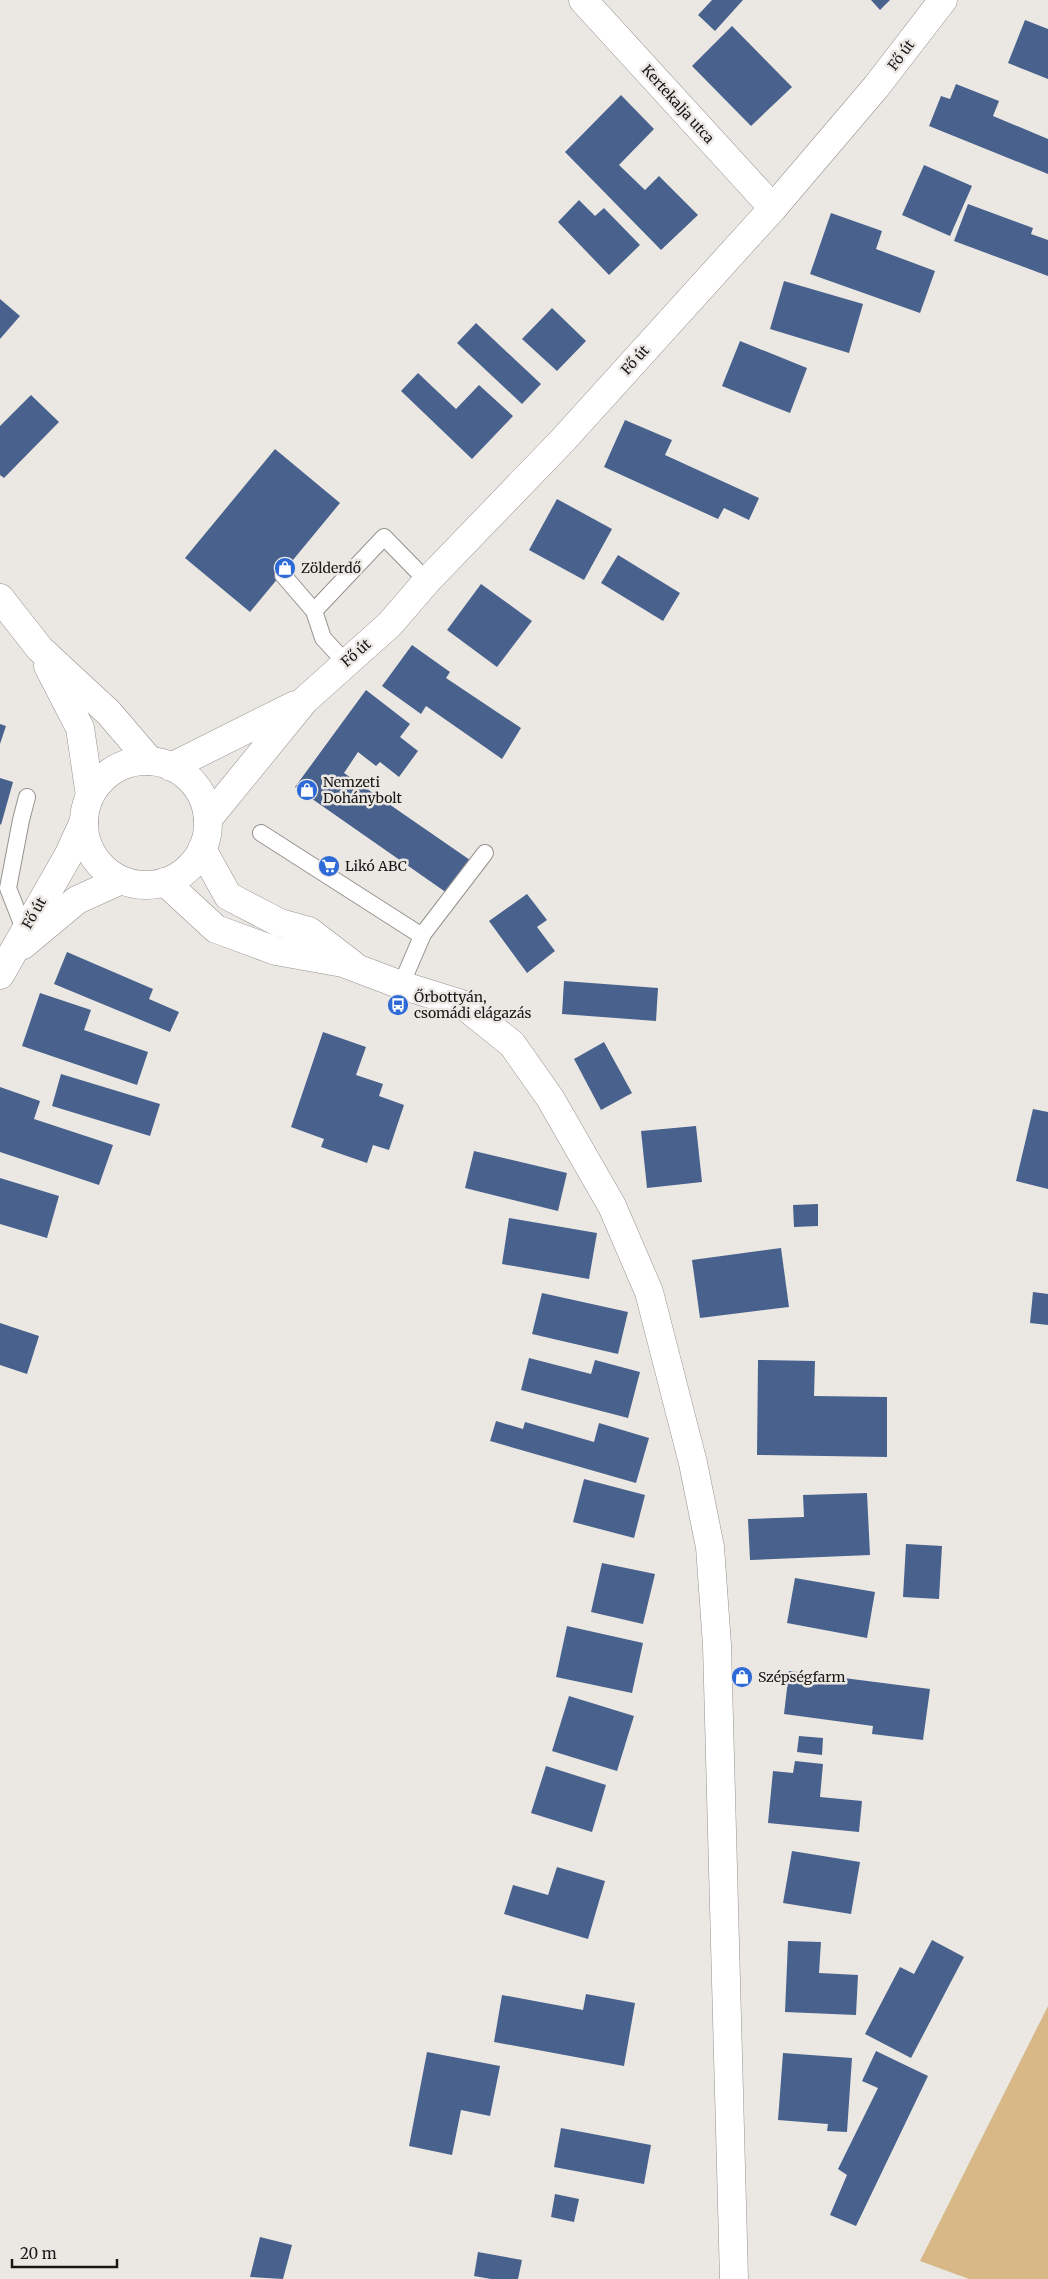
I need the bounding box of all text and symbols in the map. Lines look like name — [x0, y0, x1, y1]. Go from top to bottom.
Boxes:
street label: Fő út — [884, 36, 919, 74]
street label: Kertekalja utca — [638, 61, 718, 147]
street label: Fő út — [617, 341, 653, 379]
shop icon: Zölderdő — [273, 556, 297, 580]
place label: Zölderdő — [301, 559, 361, 577]
street label: Fő út — [337, 635, 375, 671]
place label: Nemzeti Dohánybolt — [323, 773, 402, 807]
shop icon: Nemzeti Dohánybolt — [295, 778, 319, 802]
supermarket icon: Likó ABC — [317, 854, 341, 878]
place label: Likó ABC — [345, 857, 407, 875]
street label: Fő út — [18, 893, 50, 932]
place label: Őrbottyán, csomádi elágazás — [414, 988, 531, 1022]
bus stop icon: Őrbottyán, csomádi elágazás — [386, 993, 410, 1017]
shop icon: Szépségfarm — [730, 1665, 754, 1689]
place label: Szépségfarm — [758, 1668, 846, 1686]
scale bar — [12, 2236, 118, 2268]
text: 20 m — [20, 2244, 57, 2263]

